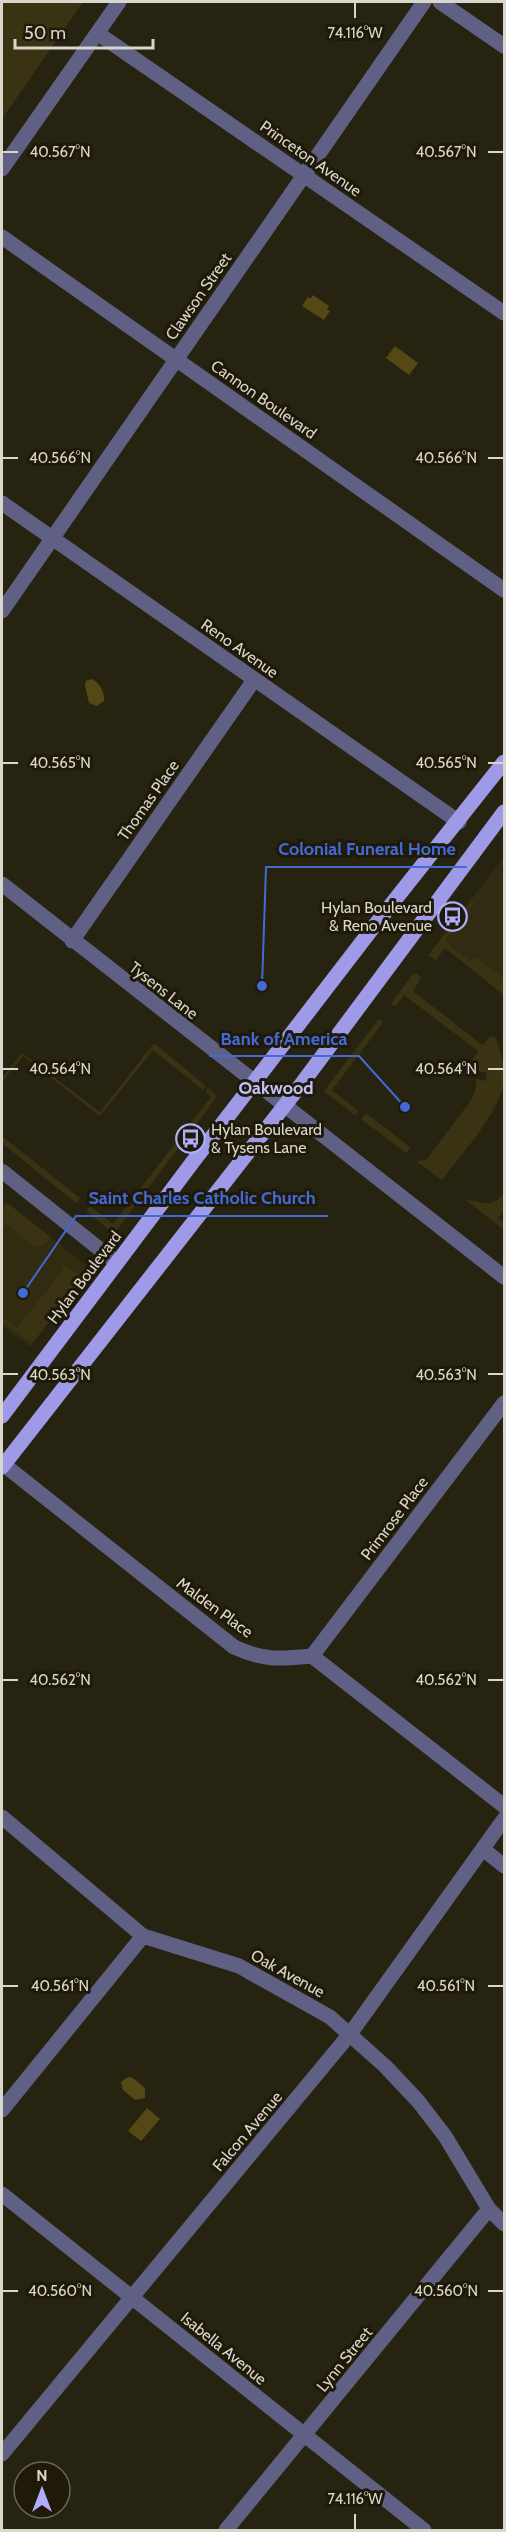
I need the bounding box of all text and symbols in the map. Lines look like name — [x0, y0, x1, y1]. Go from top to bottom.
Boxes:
scale bar — [15, 12, 153, 50]
text: 50 m — [24, 22, 66, 44]
text: 74.116°W — [327, 24, 383, 42]
street label: Princeton Avenue — [256, 116, 365, 200]
text: 40.567°N — [30, 143, 90, 161]
text: 40.567°N — [416, 143, 476, 161]
street label: Clawson Street — [161, 249, 236, 343]
street label: Cannon Boulevard — [207, 356, 320, 443]
text: 40.566°N — [29, 449, 91, 467]
text: 40.566°N — [415, 449, 477, 467]
street label: Reno Avenue — [198, 615, 282, 682]
text: 40.565°N — [29, 754, 91, 772]
text: 40.565°N — [415, 754, 477, 772]
street label: Thomas Place — [114, 756, 183, 844]
callout: Colonial Funeral Home — [266, 831, 467, 867]
text: Colonial Funeral Home — [278, 838, 456, 860]
place label: Hylan Boulevard & Reno Avenue — [321, 898, 432, 935]
bus stop icon: Hylan Boulevard & Reno Avenue — [437, 900, 469, 932]
street label: Tysens Lane — [126, 958, 202, 1023]
callout: Bank of America — [209, 1020, 359, 1056]
text: Bank of America — [221, 1028, 347, 1050]
text: 40.564°N — [29, 1060, 91, 1078]
text: 40.564°N — [415, 1060, 477, 1078]
district label: Oakwood — [239, 1077, 314, 1099]
place label: Hylan Boulevard & Tysens Lane — [211, 1120, 322, 1157]
bus stop icon: Hylan Boulevard & Tysens Lane — [174, 1122, 206, 1154]
callout: Saint Charles Catholic Church — [76, 1180, 328, 1216]
text: Saint Charles Catholic Church — [88, 1187, 316, 1209]
street label: Hylan Boulevard — [43, 1227, 125, 1327]
text: 40.563°N — [29, 1366, 91, 1384]
text: 40.563°N — [415, 1366, 477, 1384]
street label: Primrose Place — [357, 1473, 432, 1564]
street label: Malden Place — [173, 1573, 257, 1641]
text: 40.562°N — [29, 1671, 91, 1689]
text: 40.562°N — [415, 1671, 477, 1689]
street label: Oak Avenue — [248, 1945, 328, 2001]
text: 40.561°N — [31, 1977, 89, 1995]
text: 40.561°N — [417, 1977, 475, 1995]
street label: Falcon Avenue — [209, 2088, 286, 2175]
text: 40.560°N — [28, 2282, 92, 2300]
text: 40.560°N — [414, 2282, 478, 2300]
street label: Isabella Avenue — [177, 2308, 270, 2389]
street label: Lynn Street — [313, 2323, 377, 2395]
north arrow — [12, 2460, 72, 2520]
text: N — [36, 2466, 48, 2485]
text: 74.116°W — [327, 2490, 383, 2508]

